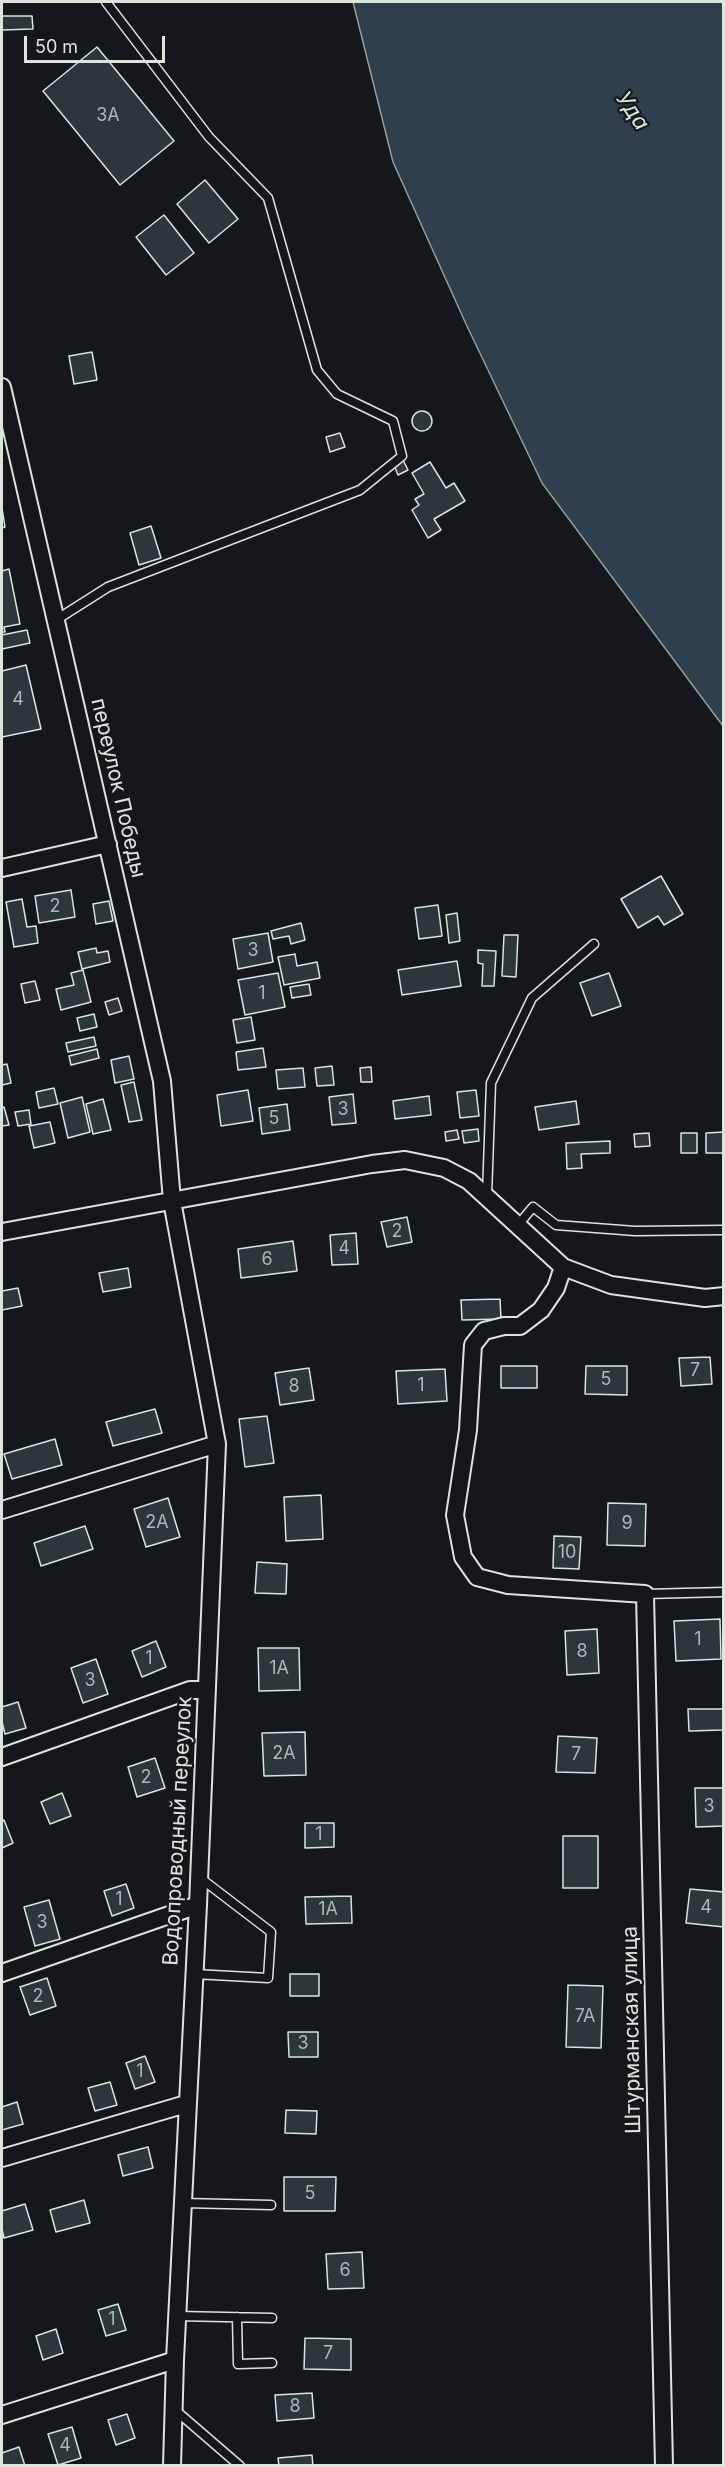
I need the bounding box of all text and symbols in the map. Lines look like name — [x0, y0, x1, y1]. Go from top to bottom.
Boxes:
scale bar — [27, 24, 168, 62]
text: 50 m — [35, 36, 78, 57]
water label: Уда — [610, 87, 654, 135]
house number: 3А — [96, 105, 120, 127]
house number: 4 — [12, 689, 24, 711]
street label: переулок Победы — [85, 696, 151, 880]
house number: 2 — [50, 896, 60, 918]
house number: 3 — [247, 940, 259, 962]
house number: 1 — [258, 983, 266, 1005]
house number: 3 — [337, 1099, 349, 1121]
house number: 5 — [269, 1108, 279, 1130]
house number: 2 — [392, 1221, 402, 1243]
house number: 4 — [338, 1238, 350, 1260]
house number: 6 — [261, 1249, 273, 1271]
house number: 7 — [690, 1360, 700, 1382]
house number: 5 — [601, 1369, 611, 1391]
house number: 1 — [417, 1375, 425, 1397]
house number: 8 — [288, 1376, 300, 1398]
house number: 2А — [145, 1512, 169, 1534]
house number: 9 — [621, 1513, 633, 1535]
house number: 10 — [558, 1542, 576, 1564]
house number: 1 — [694, 1629, 702, 1651]
house number: 8 — [576, 1641, 588, 1663]
house number: 1 — [145, 1648, 153, 1670]
house number: 1А — [269, 1658, 289, 1680]
house number: 3 — [84, 1670, 96, 1692]
street label: Водопроводный переулок — [158, 1696, 198, 1966]
house number: 2А — [272, 1743, 296, 1765]
house number: 7 — [571, 1744, 581, 1766]
house number: 2 — [141, 1767, 151, 1789]
house number: 3 — [703, 1796, 715, 1818]
house number: 1 — [315, 1824, 323, 1846]
house number: 1 — [115, 1889, 123, 1911]
house number: 4 — [700, 1897, 712, 1919]
house number: 1А — [318, 1899, 338, 1921]
house number: 3 — [36, 1912, 48, 1934]
street label: Штурманская улица — [618, 1926, 646, 2134]
house number: 2 — [33, 1986, 43, 2008]
house number: 7А — [575, 2006, 595, 2028]
house number: 3 — [297, 2033, 309, 2055]
house number: 1 — [136, 2061, 144, 2083]
house number: 5 — [305, 2183, 315, 2205]
house number: 6 — [339, 2260, 351, 2282]
house number: 1 — [108, 2309, 116, 2331]
house number: 7 — [323, 2343, 333, 2365]
house number: 8 — [289, 2396, 301, 2418]
house number: 4 — [59, 2435, 71, 2457]

